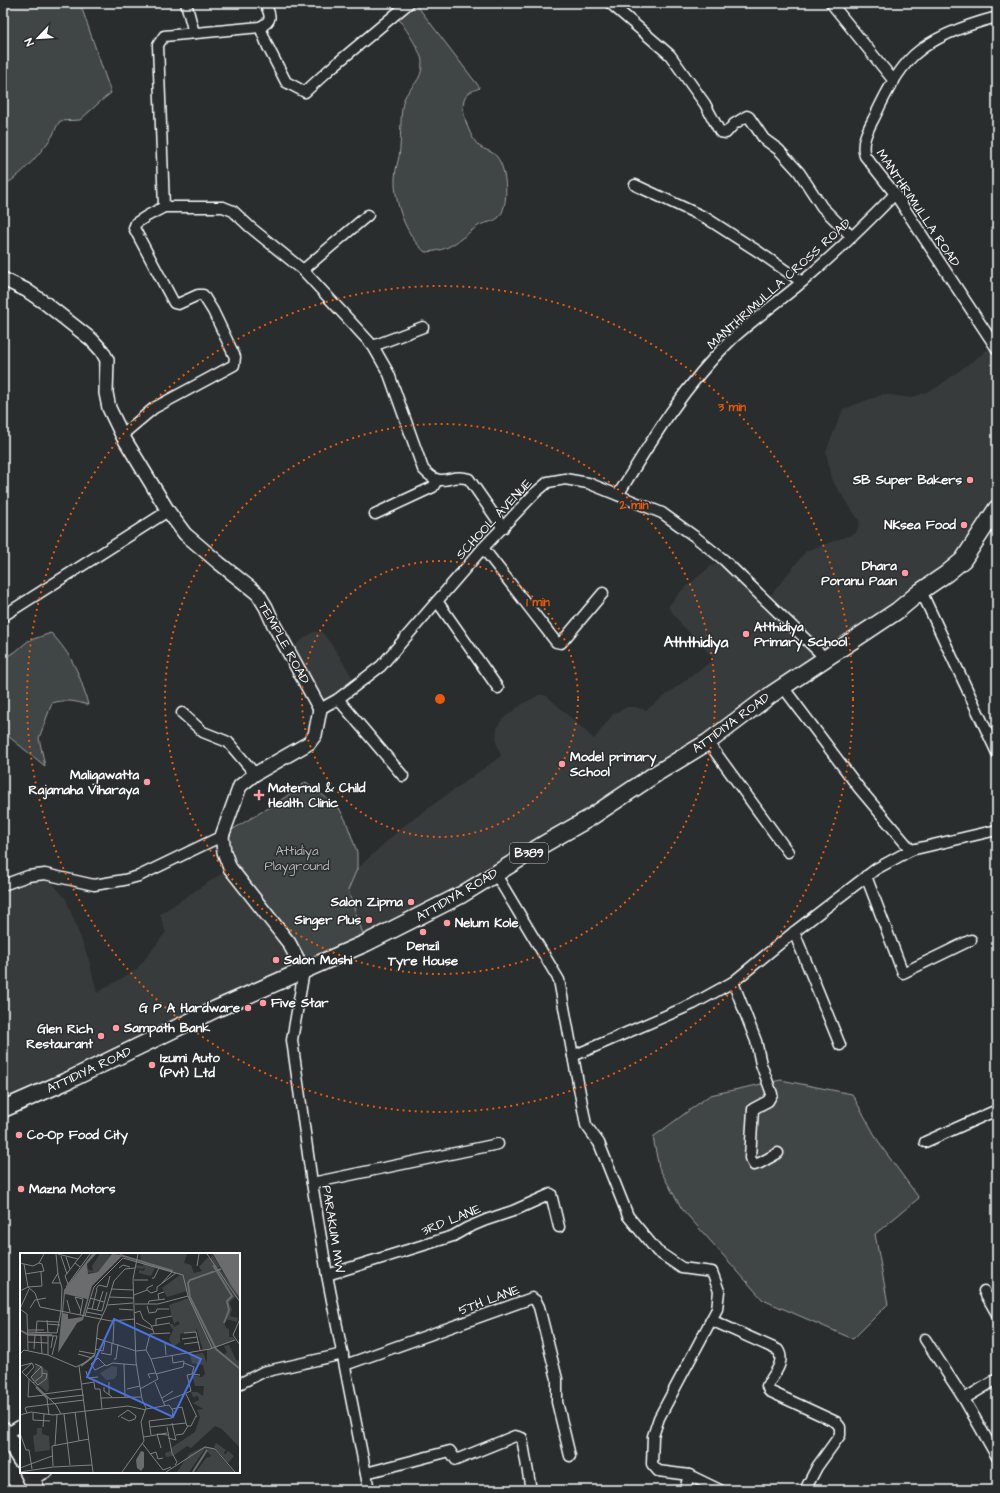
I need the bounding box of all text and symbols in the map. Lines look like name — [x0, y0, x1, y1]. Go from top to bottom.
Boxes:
north arrow — [18, 18, 58, 58]
text: N — [21, 36, 38, 48]
street label: MANTHRIMULLA ROAD — [872, 145, 965, 271]
street label: MANTHRIMULLA CROSS ROAD — [703, 214, 855, 354]
text: 3 min — [717, 399, 746, 416]
place label: SB Super Bakers — [852, 471, 962, 490]
street label: SCHOOL AVENUE — [452, 474, 536, 563]
marker: SB Super Bakers — [965, 475, 975, 485]
text: 2 min — [619, 497, 648, 514]
place label: NKsea Food — [884, 516, 956, 534]
marker: NKsea Food — [959, 520, 969, 530]
place label: Dhara Poranu Paan — [821, 557, 897, 590]
marker: Dhara Poranu Paan — [900, 568, 910, 578]
text: 1 min — [526, 594, 550, 611]
street label: TEMPLE ROAD — [254, 599, 314, 688]
place label: Atthidiya Primary School — [754, 618, 847, 652]
marker: Atthidiya Primary School — [741, 629, 751, 639]
district label: Aththidiya — [664, 632, 729, 654]
street label: ATTIDIYA ROAD — [688, 688, 774, 757]
centre of rings — [433, 692, 447, 706]
place label: Model primary School — [569, 748, 657, 781]
marker: Model primary School — [557, 759, 567, 769]
place label: Maligawatta Rajamaha Viharaya — [29, 766, 139, 800]
marker: Maligawatta Rajamaha Viharaya — [142, 777, 152, 787]
place label: Maternal & Child Health Clinic — [268, 779, 366, 812]
marker: Maternal & Child Health Clinic — [253, 789, 265, 801]
park label: Attidiya Playground — [264, 842, 330, 876]
road number: B389 — [510, 843, 548, 863]
street label: ATTIDIYA ROAD — [413, 864, 502, 926]
place label: Salon Zipma — [330, 893, 403, 912]
marker: Salon Zipma — [406, 897, 416, 907]
place label: Singer Plus — [294, 911, 361, 931]
place label: Nelum Kole — [455, 914, 518, 932]
marker: Singer Plus — [364, 915, 374, 925]
marker: Nelum Kole — [442, 918, 452, 928]
marker: Denzil Tyre House — [418, 927, 428, 937]
place label: Denzil Tyre House — [387, 937, 458, 971]
place label: Salon Mashi — [283, 951, 353, 969]
marker: Salon Mashi — [271, 955, 281, 965]
place label: Five Star — [271, 994, 329, 1012]
marker: Five Star — [258, 998, 268, 1008]
place label: G P A Hardware — [139, 999, 240, 1017]
marker: G P A Hardware — [243, 1003, 253, 1013]
place label: Sampath Bank — [123, 1019, 211, 1038]
place label: Glen Rich Restaurant — [26, 1020, 94, 1053]
marker: Sampath Bank — [111, 1023, 121, 1033]
marker: Glen Rich Restaurant — [96, 1031, 106, 1041]
street label: ATTIDIYA ROAD — [43, 1042, 135, 1098]
place label: Izumi Auto (Pvt) Ltd — [159, 1049, 220, 1082]
marker: Izumi Auto (Pvt) Ltd — [147, 1060, 157, 1070]
place label: Co-Op Food City — [27, 1126, 129, 1145]
marker: Co-Op Food City — [14, 1130, 24, 1140]
place label: Mazna Motors — [29, 1180, 116, 1198]
marker: Mazna Motors — [16, 1184, 26, 1194]
street label: PARAKUM MW — [317, 1184, 349, 1275]
street label: 3RD LANE — [419, 1200, 484, 1240]
inset map — [20, 1253, 240, 1473]
street label: 5TH LANE — [456, 1281, 522, 1319]

